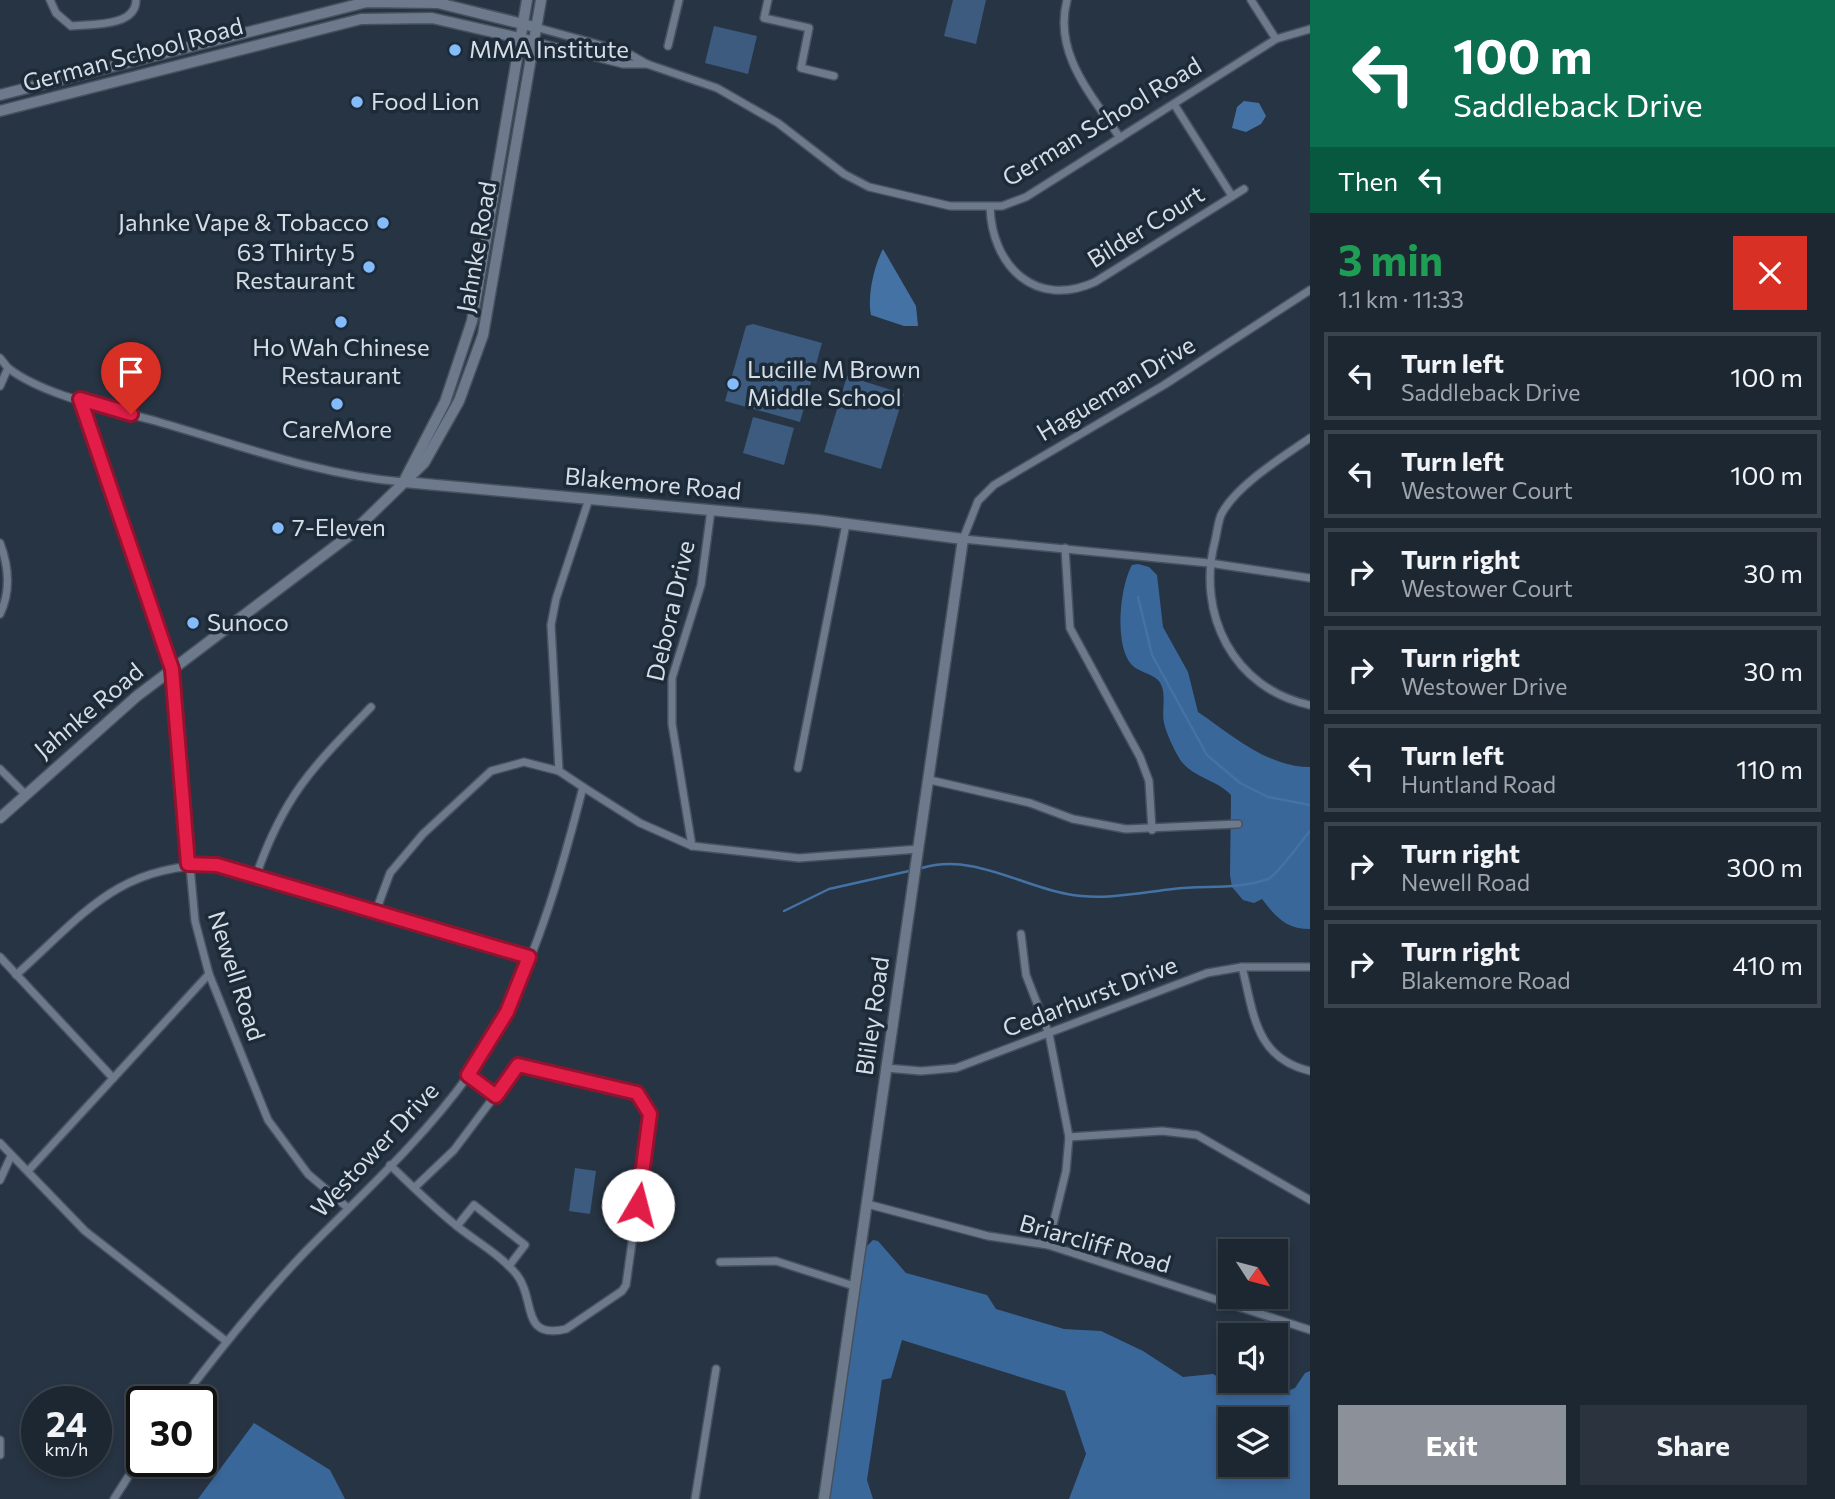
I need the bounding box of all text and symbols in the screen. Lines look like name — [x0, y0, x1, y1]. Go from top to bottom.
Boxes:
street label: German School Road — [19, 10, 246, 97]
text: 100 m — [1453, 24, 1592, 84]
icon: left — [1338, 28, 1429, 119]
place label: MMA Institute — [469, 34, 629, 63]
marker: MMA Institute — [447, 42, 463, 58]
street label: German School Road — [997, 50, 1206, 192]
text: Saddleback Drive — [1453, 84, 1703, 124]
place label: Food Lion — [371, 86, 479, 115]
marker: Food Lion — [349, 94, 365, 110]
icon: left — [1412, 161, 1450, 199]
text: Then — [1338, 165, 1398, 196]
street label: Bilder Court — [1082, 178, 1209, 273]
street label: Jahnke Road — [450, 179, 501, 315]
place label: Jahnke Vape & Tobacco — [118, 207, 369, 236]
marker: Jahnke Vape & Tobacco — [375, 215, 391, 231]
text: 3 min — [1338, 233, 1443, 285]
button: close — [1733, 236, 1807, 310]
place label: 63 Thirty 5 Restaurant — [235, 237, 355, 294]
marker: 63 Thirty 5 Restaurant — [361, 259, 377, 275]
text: 1.1 km · 11:33 — [1338, 285, 1464, 313]
marker: Ho Wah Chinese Restaurant — [333, 314, 349, 330]
street label: Hagueman Drive — [1031, 329, 1200, 446]
place label: Ho Wah Chinese Restaurant — [252, 332, 430, 389]
pin — [101, 342, 161, 414]
text: Turn left — [1401, 347, 1504, 378]
icon: arrive — [112, 353, 150, 391]
place label: Lucille M Brown Middle School — [747, 354, 921, 411]
icon: left — [1342, 357, 1380, 395]
text: 100 m — [1730, 361, 1803, 392]
marker: Lucille M Brown Middle School — [725, 376, 741, 392]
text: Saddleback Drive — [1401, 378, 1581, 406]
marker: CareMore — [329, 396, 345, 412]
place label: CareMore — [282, 414, 392, 443]
text: Turn left — [1401, 445, 1504, 476]
icon: left — [1342, 455, 1380, 493]
text: 100 m — [1730, 459, 1803, 490]
street label: Blakemore Road — [564, 460, 743, 505]
text: Westower Court — [1401, 476, 1573, 504]
place label: 7-Eleven — [292, 512, 386, 541]
marker: 7-Eleven — [270, 520, 286, 536]
street label: Debora Drive — [639, 538, 700, 684]
text: Turn right — [1401, 543, 1520, 574]
icon: right — [1342, 553, 1380, 591]
text: 30 m — [1744, 557, 1803, 588]
text: Westower Court — [1401, 574, 1573, 602]
place label: Sunoco — [207, 607, 289, 636]
marker: Sunoco — [185, 615, 201, 631]
text: Turn right — [1401, 641, 1520, 672]
icon: right — [1342, 651, 1380, 689]
text: 30 m — [1744, 655, 1803, 686]
street label: Jahnke Road — [28, 656, 148, 764]
text: Westower Drive — [1401, 672, 1567, 700]
text: Turn left — [1401, 739, 1504, 770]
icon: left — [1342, 749, 1380, 787]
text: 110 m — [1736, 753, 1803, 784]
text: Huntland Road — [1401, 770, 1556, 798]
text: Turn right — [1401, 837, 1520, 868]
icon: right — [1342, 847, 1380, 885]
text: 300 m — [1727, 851, 1803, 882]
text: Newell Road — [1401, 868, 1530, 896]
street label: Newell Road — [203, 907, 272, 1044]
text: Turn right — [1401, 935, 1520, 966]
icon: right — [1342, 945, 1380, 983]
street label: Cedarhurst Drive — [998, 949, 1181, 1042]
text: 410 m — [1732, 949, 1803, 980]
street label: Bliley Road — [849, 955, 894, 1077]
text: Blakemore Road — [1401, 966, 1571, 994]
street label: Westower Drive — [304, 1076, 444, 1222]
position arrow — [601, 1168, 675, 1242]
street label: Briarcliff Road — [1016, 1207, 1174, 1278]
north arrow — [1218, 1239, 1288, 1309]
map controls — [1218, 1239, 1288, 1477]
button: sound — [1218, 1323, 1288, 1393]
speed limit sign: 30 — [126, 1386, 217, 1477]
text: 24 — [46, 1401, 87, 1444]
button: Exit — [1338, 1405, 1566, 1485]
button: Share — [1580, 1405, 1807, 1485]
button: layers — [1218, 1407, 1288, 1477]
text: km/h — [45, 1438, 88, 1460]

